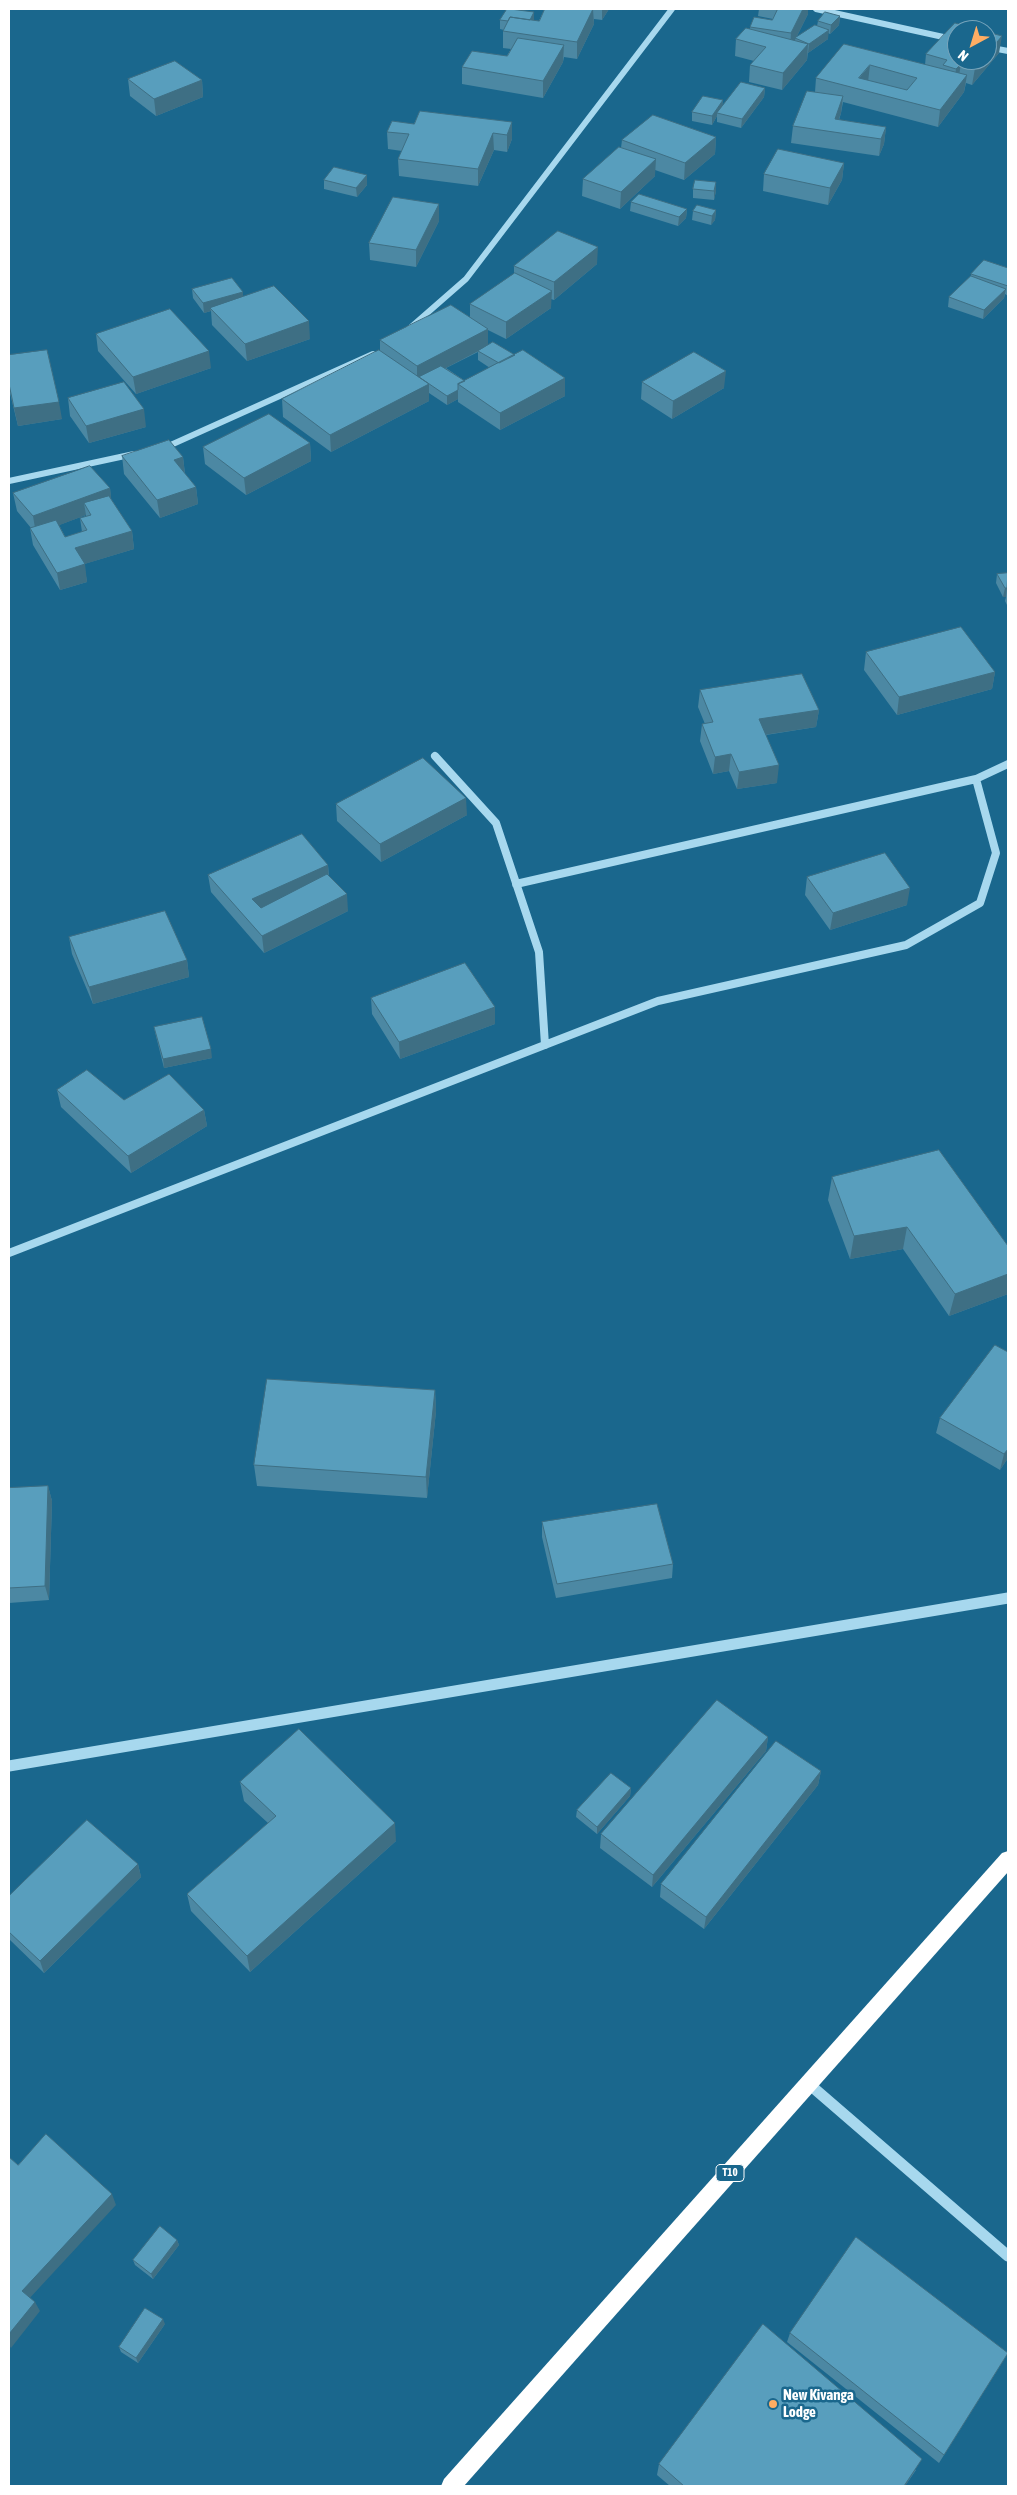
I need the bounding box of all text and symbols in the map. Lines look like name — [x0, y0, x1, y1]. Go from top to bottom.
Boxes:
north arrow — [947, 20, 997, 70]
text: N — [955, 47, 971, 65]
road number: T10 — [716, 2164, 744, 2182]
place label: New Kivanga Lodge — [783, 2386, 854, 2421]
marker: New Kivanga Lodge — [767, 2398, 779, 2410]

